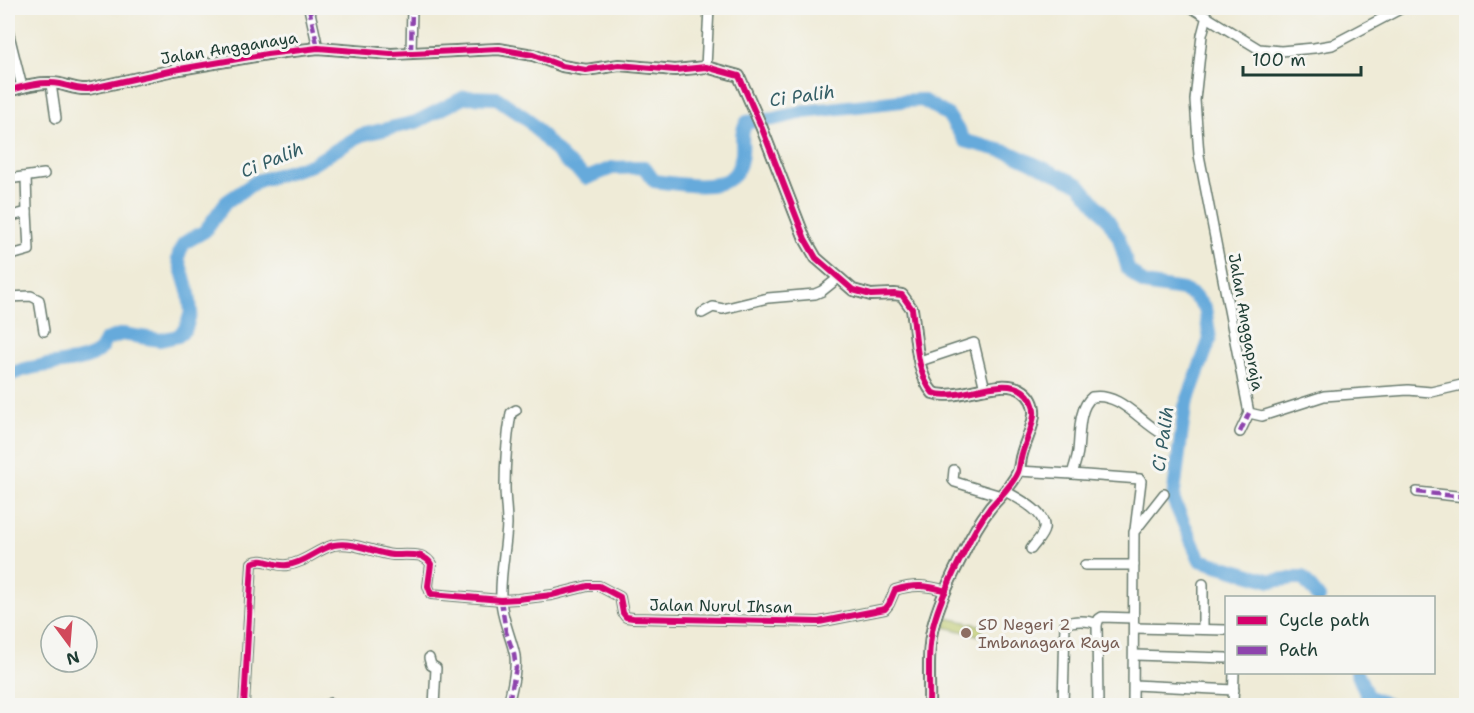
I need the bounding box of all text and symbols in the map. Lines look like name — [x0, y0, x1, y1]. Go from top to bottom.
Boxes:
street label: Jalan Angganaya — [159, 27, 299, 69]
scale bar — [1243, 39, 1362, 77]
text: 100 m — [1252, 48, 1306, 72]
water label: Ci Palih — [768, 80, 836, 112]
water label: Ci Palih — [237, 137, 307, 183]
street label: Jalan Anggapraja — [1224, 252, 1268, 392]
water label: Ci Palih — [1147, 405, 1179, 473]
street label: Jalan Nurul Ihsan — [649, 594, 793, 618]
legend — [1225, 596, 1435, 674]
text: Cycle path — [1279, 608, 1370, 632]
north arrow — [39, 614, 99, 674]
place label: SD Negeri 2 Imbanagara Raya — [978, 614, 1120, 653]
marker: SD Negeri 2 Imbanagara Raya — [959, 626, 973, 640]
text: Path — [1279, 638, 1318, 662]
text: N — [64, 646, 82, 670]

